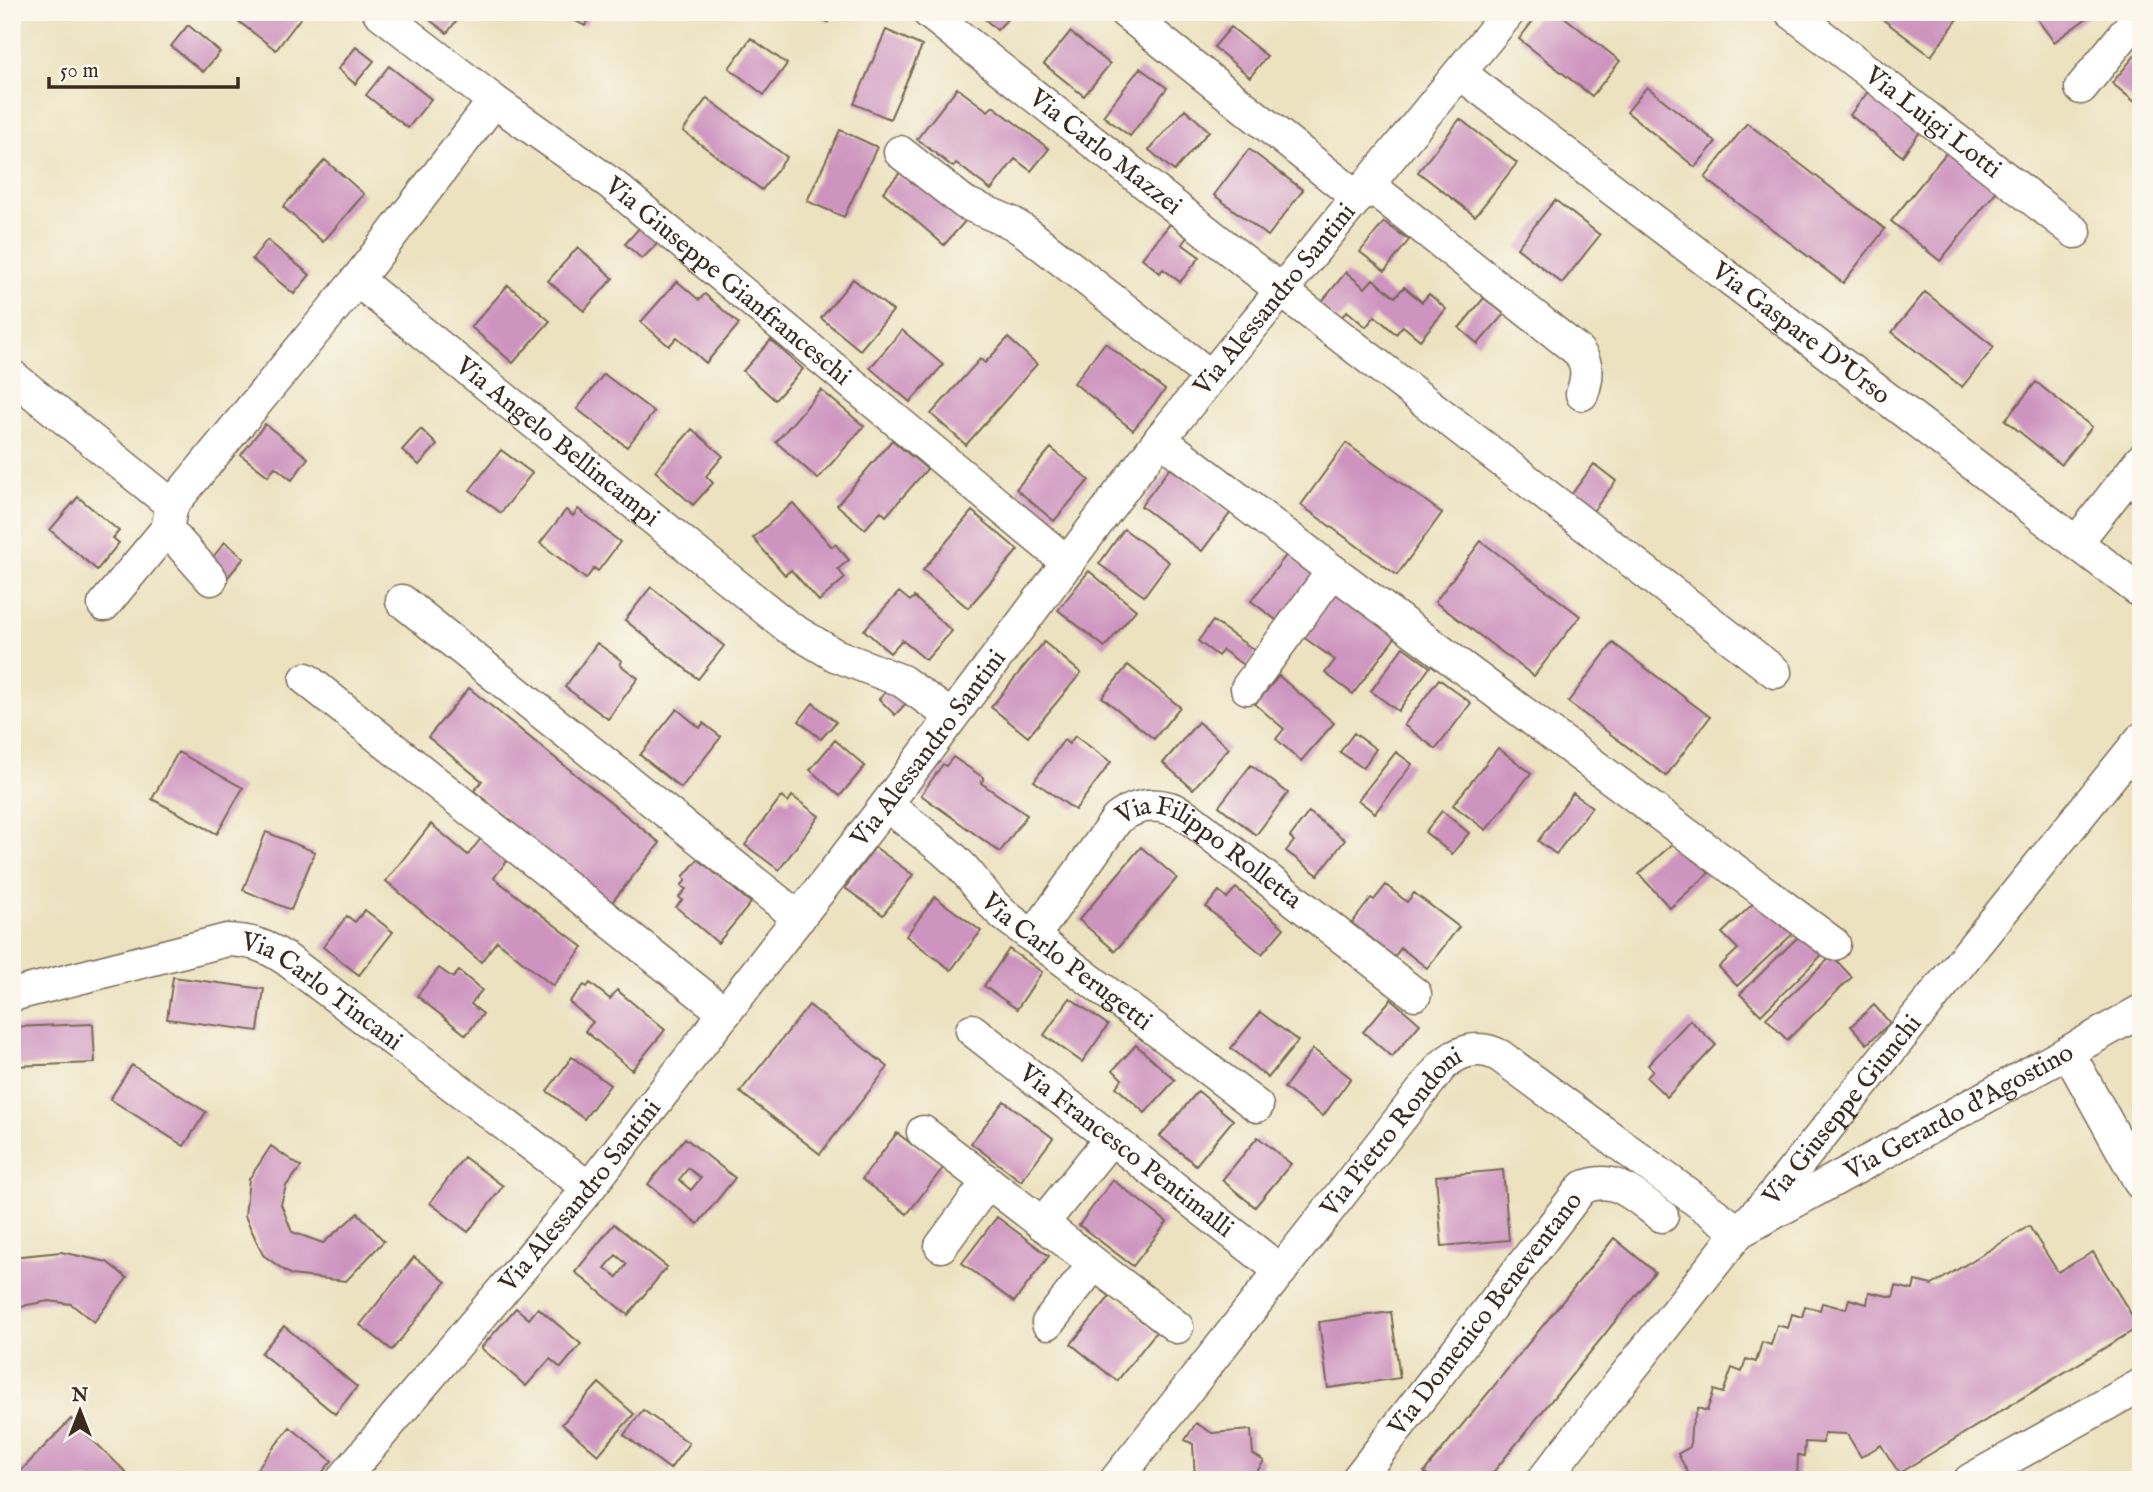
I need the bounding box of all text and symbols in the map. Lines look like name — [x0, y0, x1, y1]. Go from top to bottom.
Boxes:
scale bar — [49, 46, 238, 90]
text: 50 m — [60, 58, 99, 85]
street label: Via Luigi Lotti — [1857, 58, 2008, 186]
street label: Via Carlo Mazzei — [1022, 81, 1189, 222]
street label: Via Giuseppe Gianfranceschi — [598, 169, 858, 393]
street label: Via Alessandro Santini — [1185, 196, 1363, 403]
street label: Via Gaspare D'Urso — [1704, 254, 1897, 412]
street label: Via Angelo Bellincampi — [448, 349, 666, 534]
street label: Via Alessandro Santini — [843, 643, 1013, 854]
street label: Via Filippo Rolletta — [1109, 789, 1309, 917]
street label: Via Carlo Perugetti — [973, 885, 1159, 1038]
street label: Via Carlo Tincani — [238, 925, 409, 1058]
street label: Via Giuseppe Giunchi — [1755, 1008, 1929, 1213]
street label: Via Gerardo d'Agostino — [1838, 1036, 2079, 1188]
street label: Via Pietro Rondoni — [1312, 1039, 1467, 1224]
street label: Via Francesco Pentimalli — [1012, 1056, 1241, 1245]
street label: Via Alessandro Santini — [491, 1092, 668, 1299]
street label: Via Domenico Beneventano — [1380, 1185, 1590, 1443]
north arrow — [46, 1376, 116, 1446]
text: N — [71, 1384, 89, 1408]

